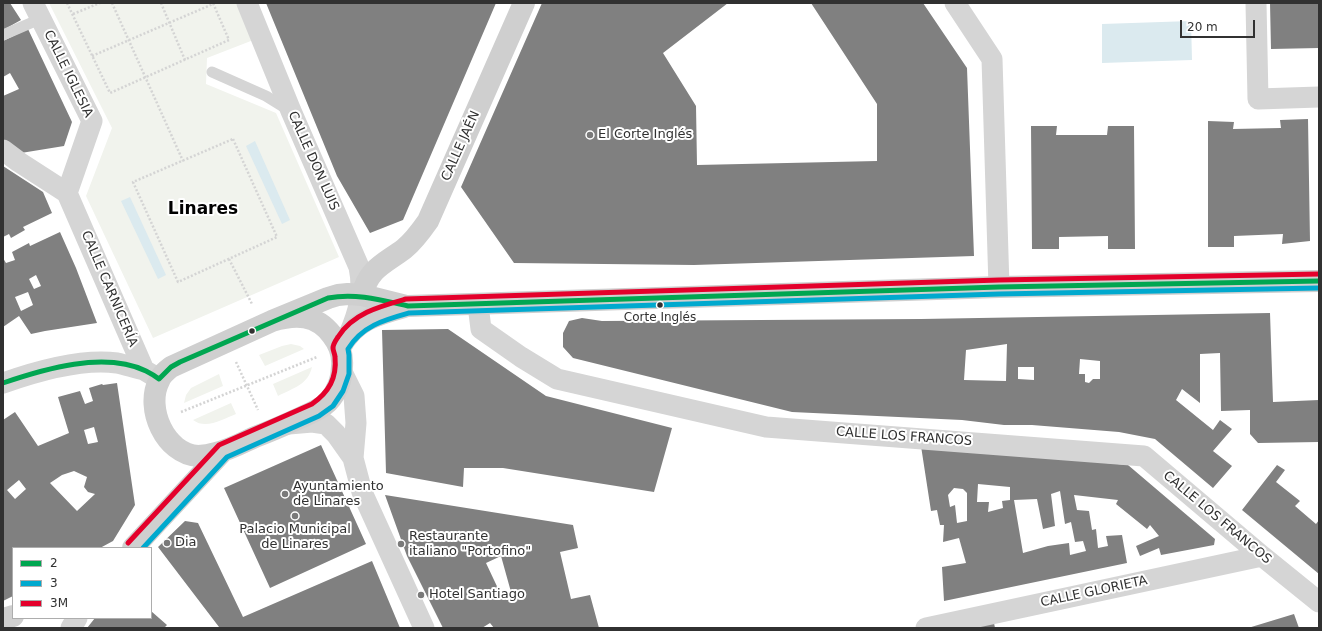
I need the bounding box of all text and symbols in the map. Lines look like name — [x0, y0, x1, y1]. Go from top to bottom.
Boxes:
scale bar — [1182, 12, 1257, 38]
text: 20 m — [1187, 20, 1218, 34]
street label: CALLE IGLESIA — [40, 28, 96, 120]
street label: CALLE JAÉN — [439, 108, 483, 184]
street label: CALLE DON LUIS — [284, 109, 342, 213]
place label: El Corte Inglés — [598, 127, 692, 143]
marker: El Corte Inglés — [585, 130, 595, 140]
district label: Linares — [168, 200, 238, 220]
street label: CALLE CARNICERÍA — [78, 229, 140, 349]
marker: Corte Inglés — [655, 300, 665, 310]
place label: Corte Inglés — [624, 311, 696, 325]
unlabelled marker — [247, 326, 257, 336]
street label: CALLE LOS FRANCOS — [835, 424, 973, 450]
street label: CALLE LOS FRANCOS — [1160, 468, 1274, 568]
place label: Ayuntamiento de Linares — [293, 479, 384, 510]
marker: Ayuntamiento de Linares — [280, 489, 290, 499]
marker: Palacio Municipal de Linares — [290, 511, 300, 521]
place label: Palacio Municipal de Linares — [239, 522, 351, 553]
place label: Restaurante italiano "Portofino" — [409, 529, 531, 560]
place label: Dia — [175, 535, 197, 551]
marker: Dia — [162, 538, 172, 548]
marker: Restaurante italiano "Portofino" — [396, 539, 406, 549]
legend — [12, 547, 152, 619]
text: 2 — [50, 556, 58, 570]
street label: CALLE GLORIETA — [1039, 573, 1149, 611]
text: 3 — [50, 576, 58, 590]
place label: Hotel Santiago — [429, 587, 525, 603]
marker: Hotel Santiago — [416, 590, 426, 600]
text: 3M — [50, 596, 68, 610]

